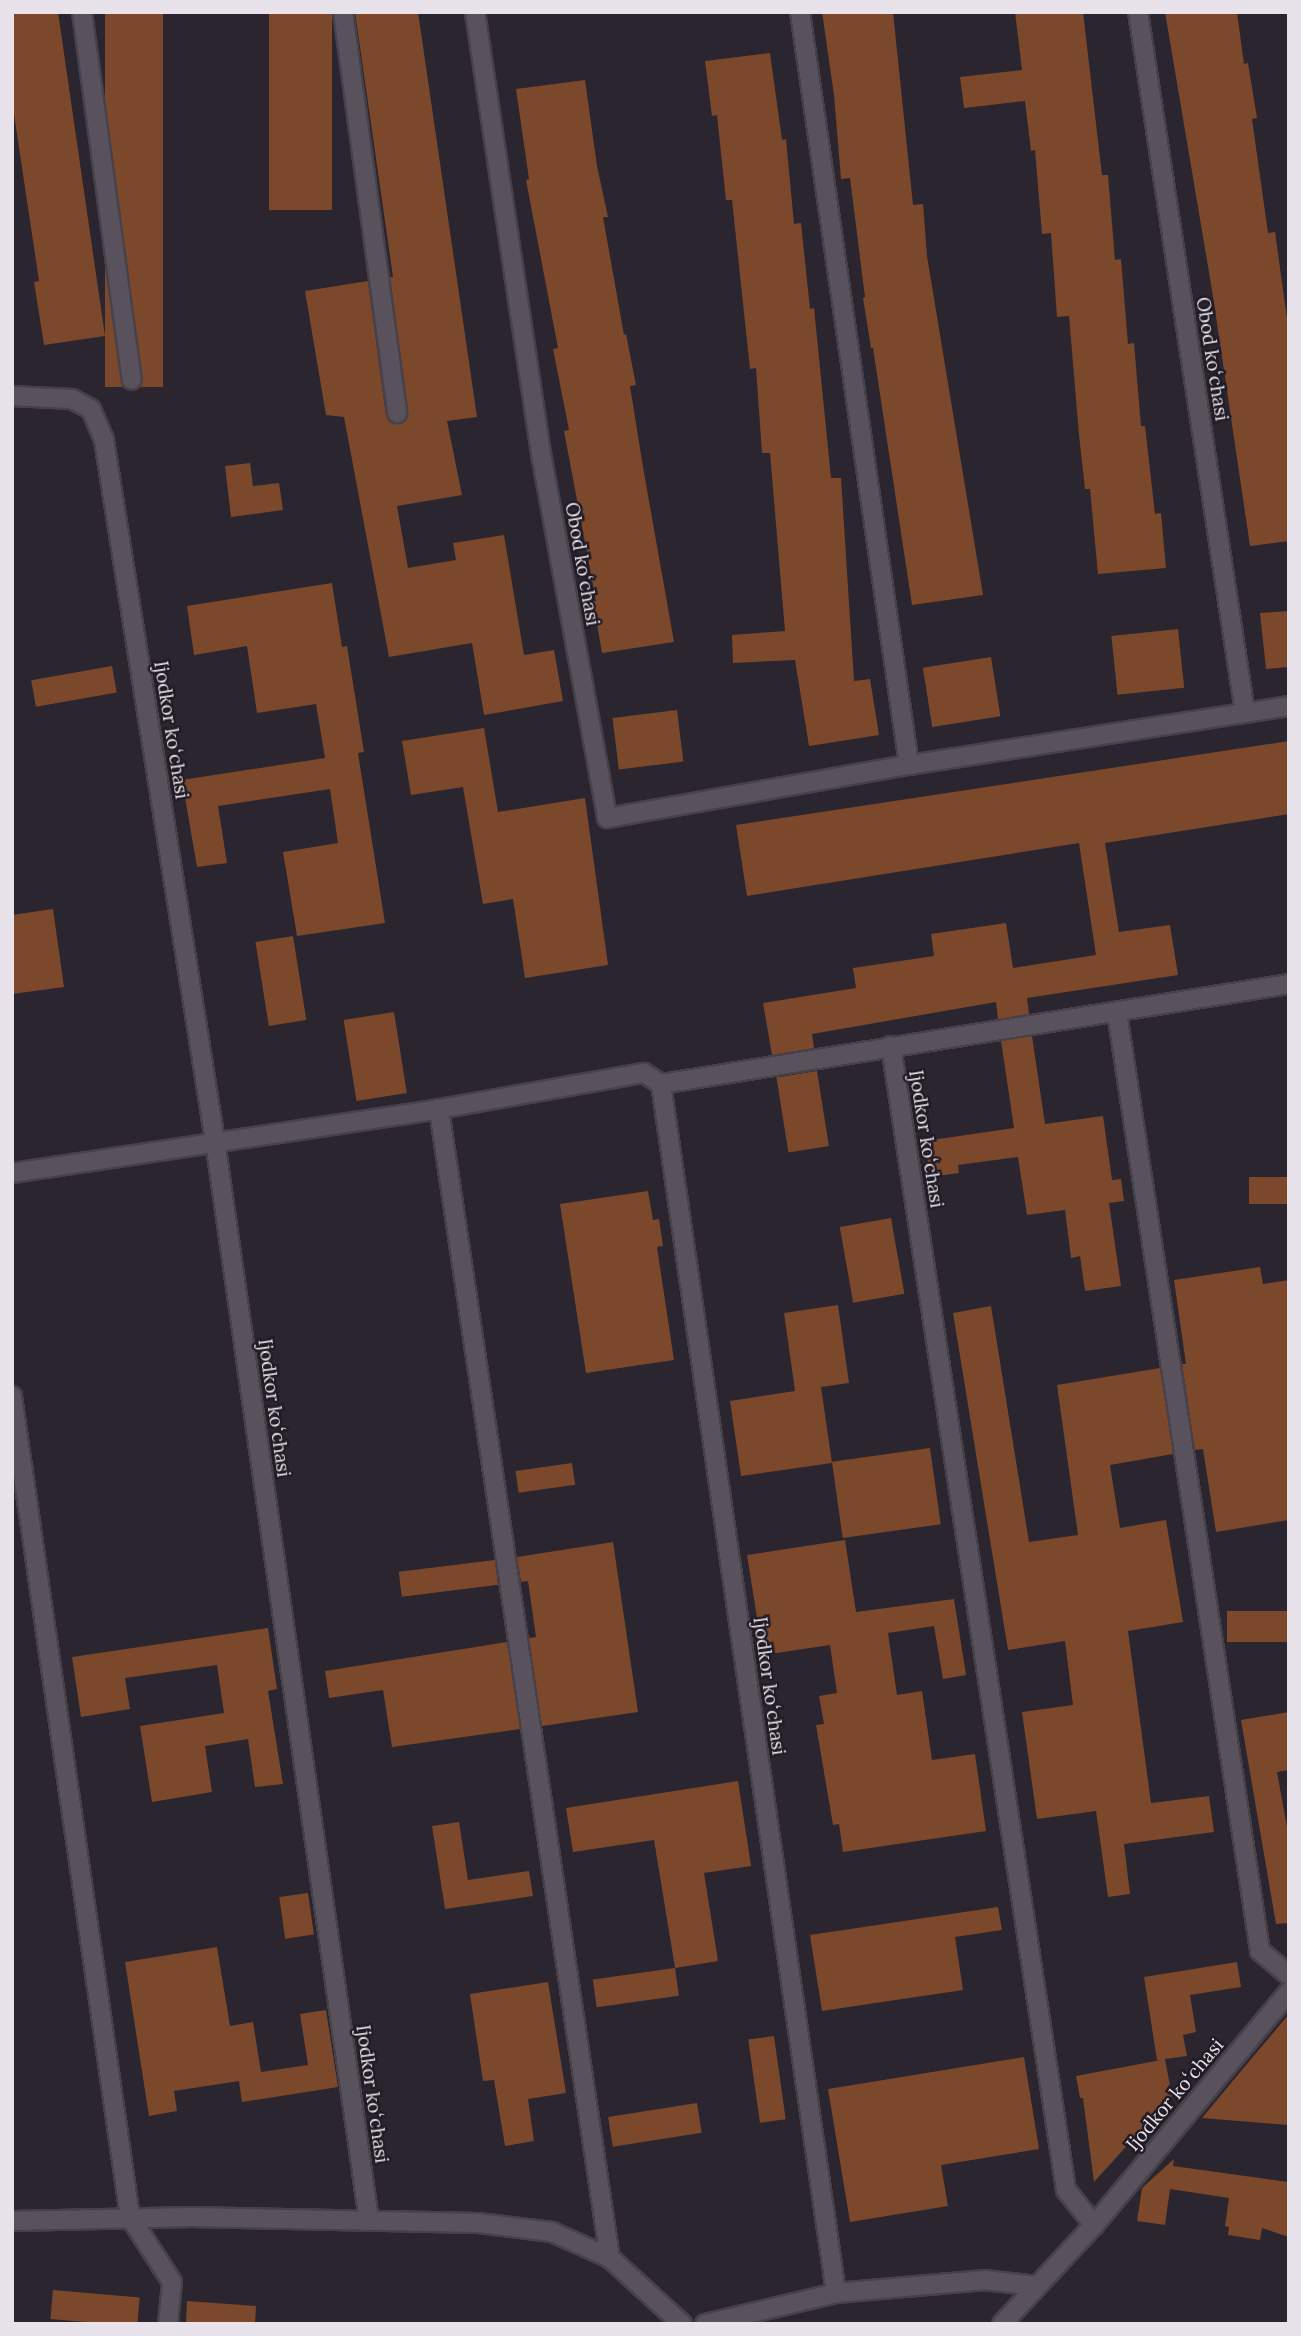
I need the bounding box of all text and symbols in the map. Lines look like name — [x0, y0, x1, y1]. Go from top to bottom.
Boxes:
street label: Obod koʻchasi — [1191, 295, 1233, 423]
street label: Obod koʻchasi — [560, 500, 604, 628]
street label: Ijodkor koʻchasi — [149, 659, 193, 801]
street label: Ijodkor koʻchasi — [904, 1068, 948, 1210]
street label: Ijodkor koʻchasi — [253, 1337, 295, 1479]
street label: Ijodkor koʻchasi — [748, 1615, 790, 1757]
street label: Ijodkor koʻchasi — [351, 2023, 393, 2165]
street label: Ijodkor koʻchasi — [1121, 2034, 1229, 2156]

